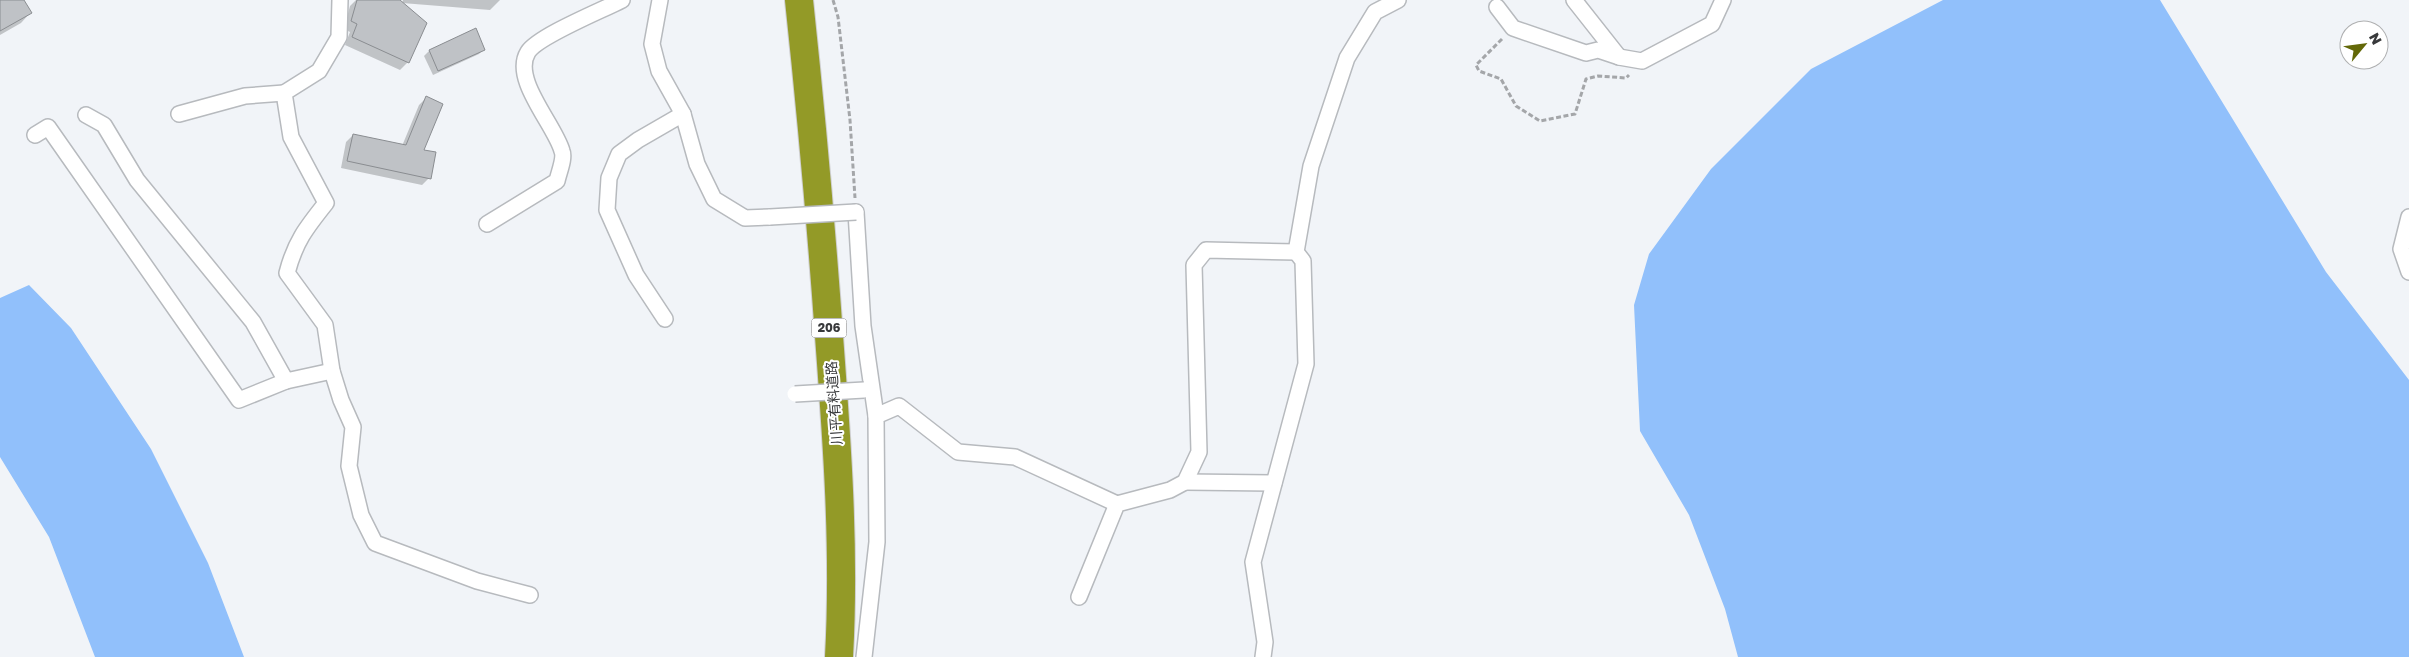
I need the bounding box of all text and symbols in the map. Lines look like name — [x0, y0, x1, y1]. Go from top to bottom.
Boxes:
north arrow — [2339, 20, 2389, 70]
text: N — [2366, 30, 2386, 47]
road number: 206 — [812, 318, 846, 338]
street label: 川平有料道路 — [822, 361, 845, 446]

